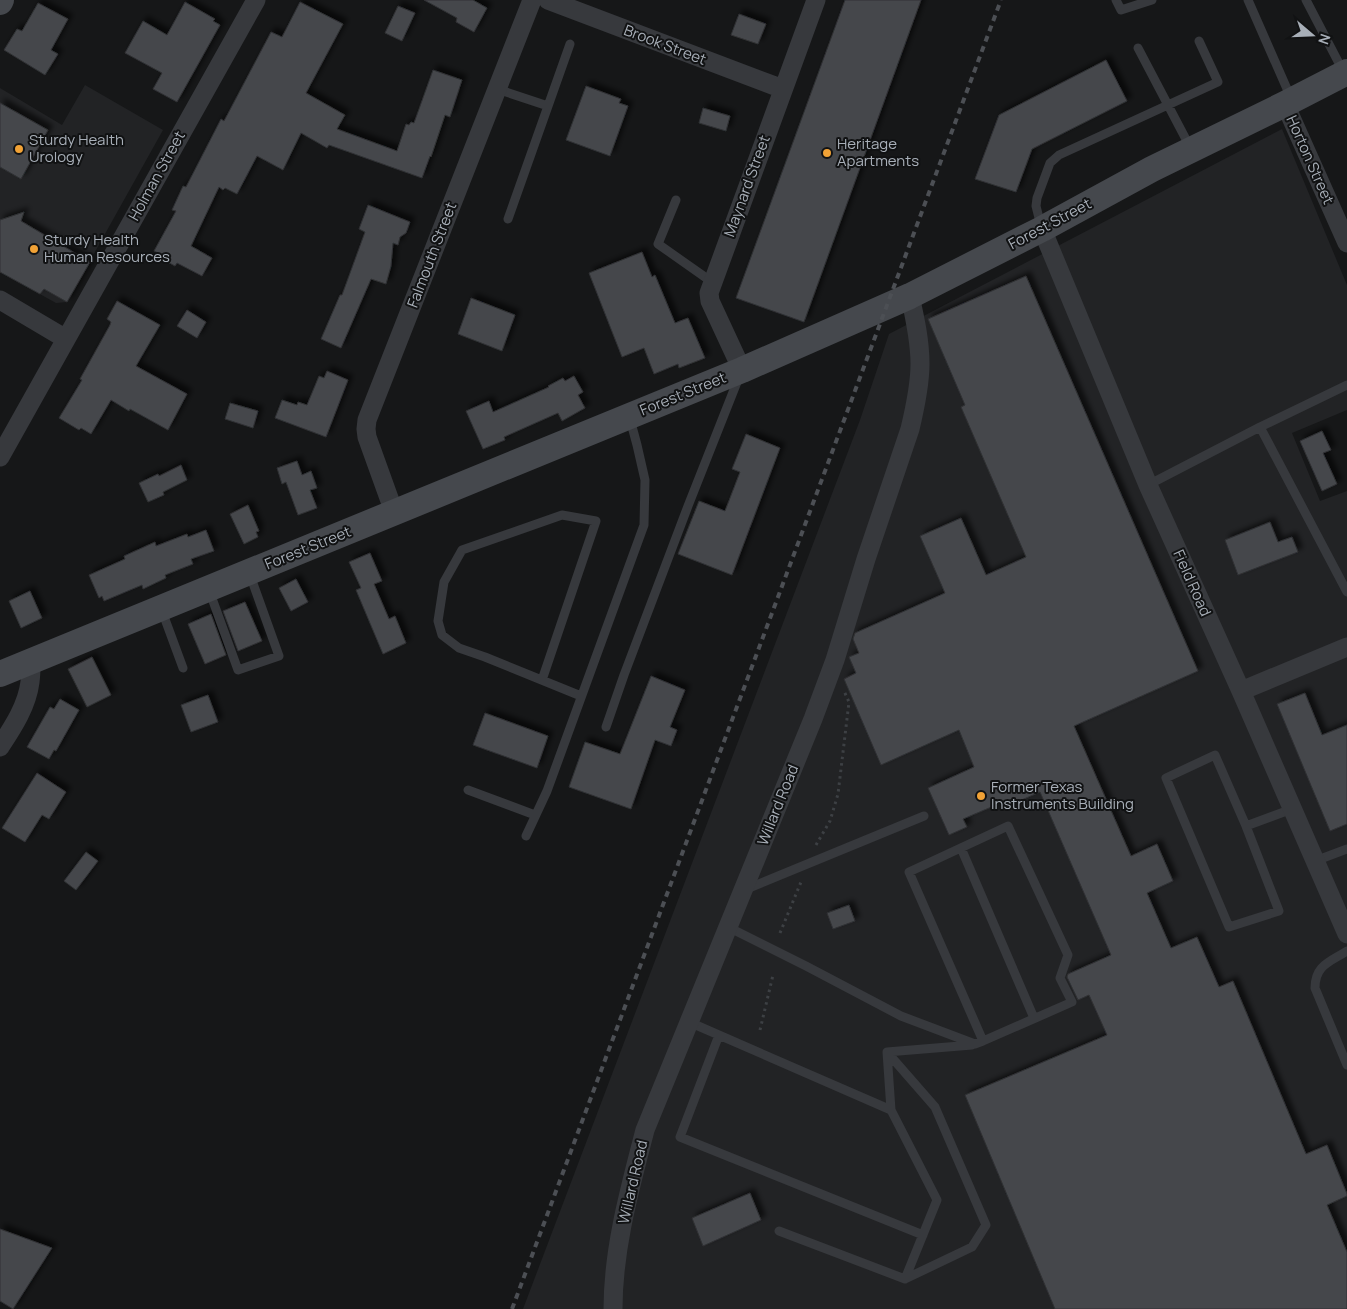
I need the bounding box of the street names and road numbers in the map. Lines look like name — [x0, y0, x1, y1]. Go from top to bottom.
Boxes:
street label: Brook Street — [621, 19, 709, 70]
street label: Horton Street — [1282, 112, 1339, 208]
street label: Holman Street — [123, 127, 190, 224]
street label: Maynard Street — [718, 132, 775, 240]
street label: Forest Street — [1005, 193, 1095, 254]
street label: Falmouth Street — [402, 199, 461, 311]
street label: Forest Street — [637, 367, 729, 420]
street label: Forest Street — [262, 521, 354, 574]
street label: Field Road — [1168, 546, 1216, 619]
street label: Willard Road — [752, 761, 803, 848]
street label: Willard Road — [613, 1138, 652, 1226]

